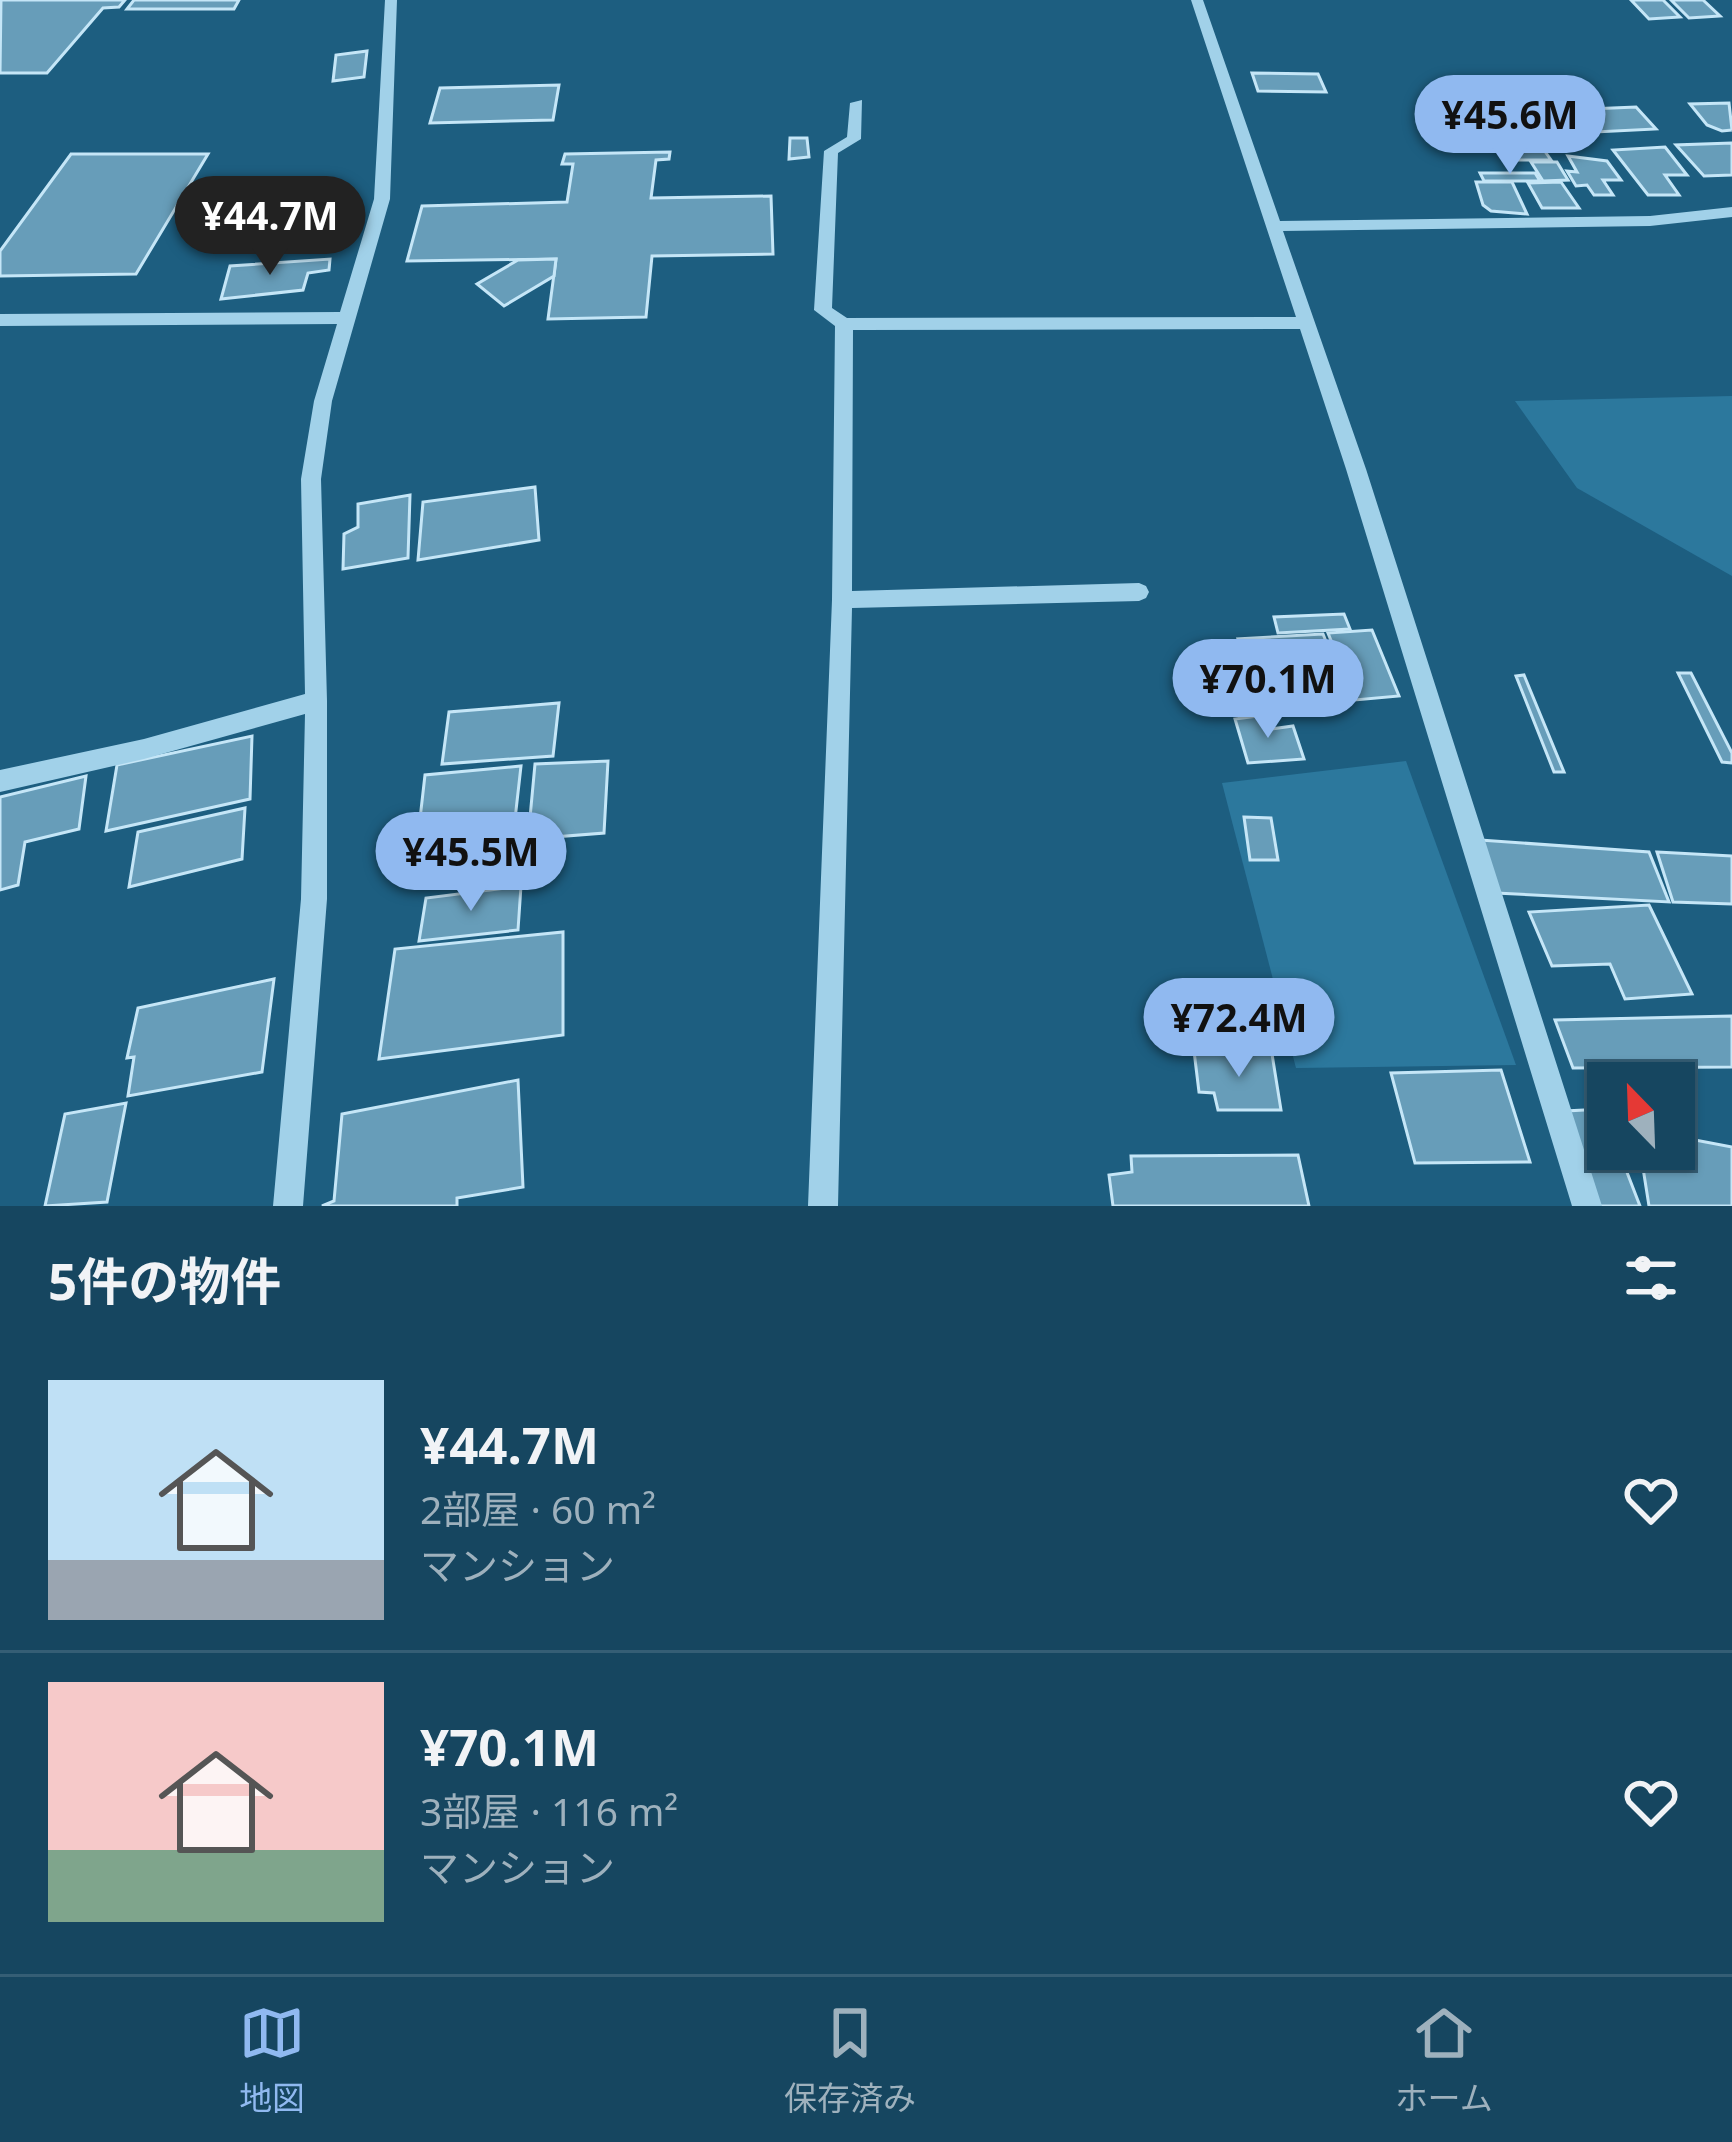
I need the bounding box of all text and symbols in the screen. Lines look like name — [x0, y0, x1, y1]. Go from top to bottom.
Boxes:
pin: ¥45.6M — [1412, 75, 1608, 177]
text: ¥45.6M — [1442, 87, 1578, 140]
pin: ¥44.7M — [172, 176, 368, 278]
text: ¥44.7M — [202, 188, 338, 241]
pin: ¥70.1M — [1170, 639, 1366, 741]
text: ¥70.1M — [1200, 651, 1336, 704]
pin: ¥45.5M — [373, 812, 569, 914]
text: ¥45.5M — [403, 824, 539, 877]
pin: ¥72.4M — [1141, 978, 1337, 1080]
text: ¥72.4M — [1171, 990, 1307, 1043]
north arrow — [1587, 1062, 1695, 1170]
map controls — [1587, 1062, 1695, 1170]
text: 5件の物件 — [48, 1245, 281, 1315]
icon: filters — [1618, 1245, 1684, 1311]
text: ¥44.7M — [420, 1409, 599, 1479]
icon: home — [144, 1428, 288, 1572]
icon: heart — [1618, 1467, 1684, 1533]
text: 2部屋 · 60 m² — [420, 1482, 656, 1535]
text: マンション — [420, 1538, 615, 1591]
text: ¥70.1M — [420, 1711, 599, 1781]
icon: home — [144, 1730, 288, 1874]
icon: heart — [1618, 1769, 1684, 1835]
text: 3部屋 · 116 m² — [420, 1784, 678, 1837]
text: マンション — [420, 1840, 615, 1893]
tab: 地図 — [239, 2000, 305, 2120]
tab: 保存済み — [784, 2000, 916, 2120]
tab: ホーム — [1395, 2000, 1493, 2120]

